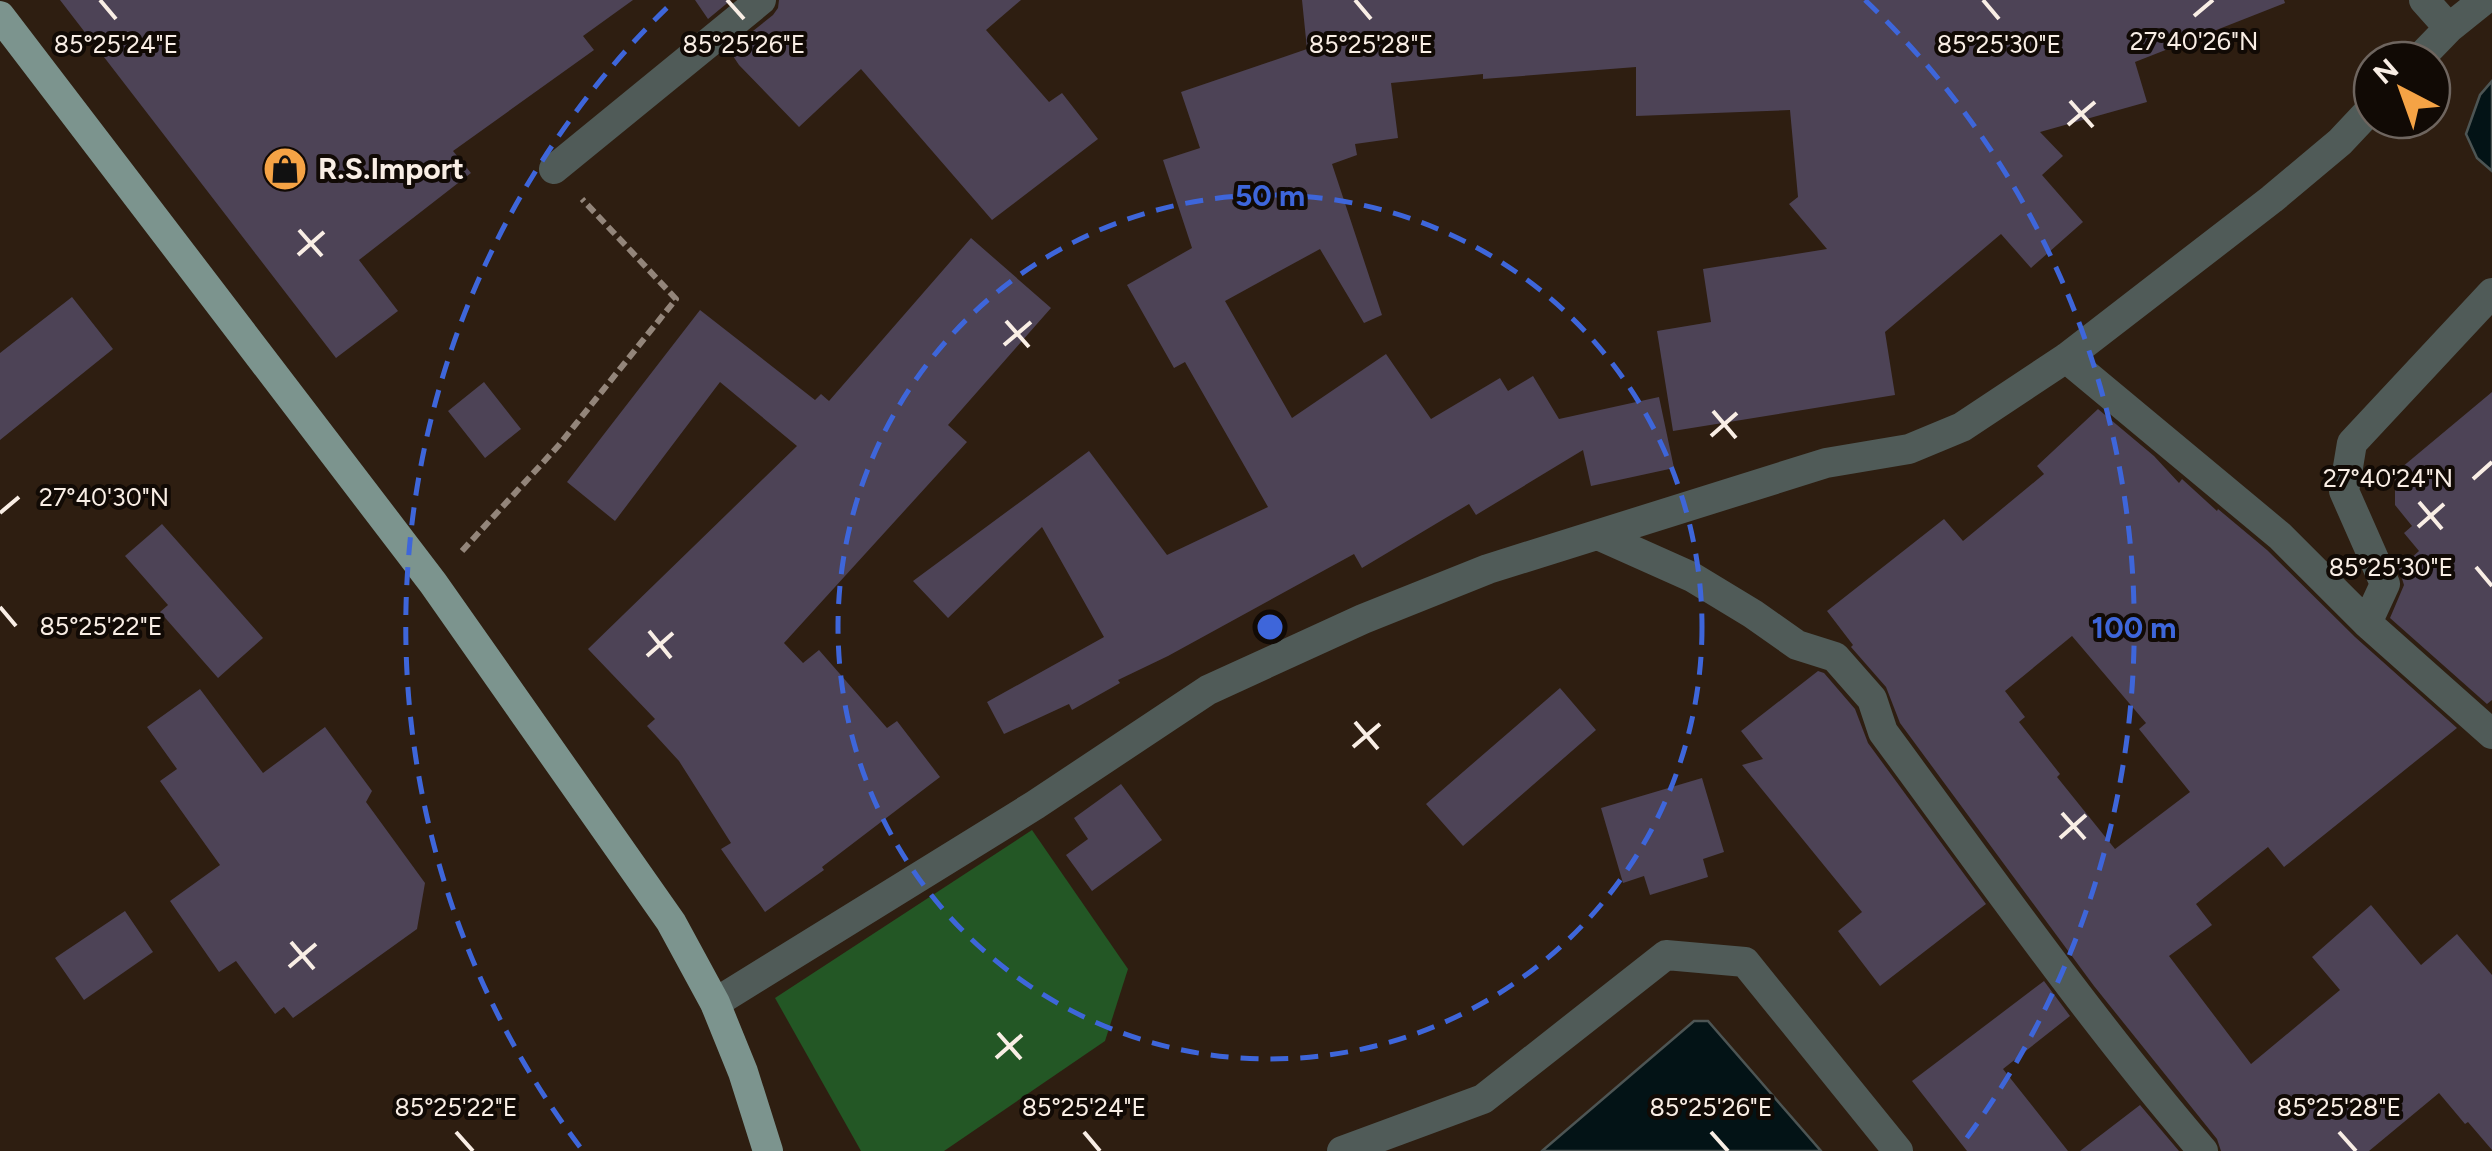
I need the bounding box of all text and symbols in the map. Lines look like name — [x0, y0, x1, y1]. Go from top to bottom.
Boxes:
text: 27°40'26"N — [2130, 26, 2258, 56]
text: 85°25'24"E — [54, 29, 178, 59]
text: 85°25'26"E — [682, 29, 806, 59]
text: 85°25'28"E — [1309, 29, 1433, 59]
text: 85°25'30"E — [1937, 29, 2061, 59]
north arrow — [2352, 40, 2452, 140]
text: N — [2366, 51, 2405, 91]
shop icon: R.S.Import — [262, 146, 308, 192]
place label: R.S.Import — [318, 150, 464, 187]
text: 50 m — [1235, 177, 1305, 214]
text: 27°40'24"N — [2323, 463, 2453, 493]
text: 27°40'30"N — [39, 482, 169, 512]
text: 85°25'30"E — [2329, 552, 2453, 582]
centre of rings — [1252, 609, 1288, 645]
text: 100 m — [2092, 609, 2176, 646]
text: 85°25'22"E — [39, 611, 163, 641]
text: 85°25'22"E — [394, 1092, 518, 1122]
text: 85°25'24"E — [1022, 1092, 1146, 1122]
text: 85°25'26"E — [1649, 1092, 1773, 1122]
text: 85°25'28"E — [2277, 1092, 2401, 1122]

